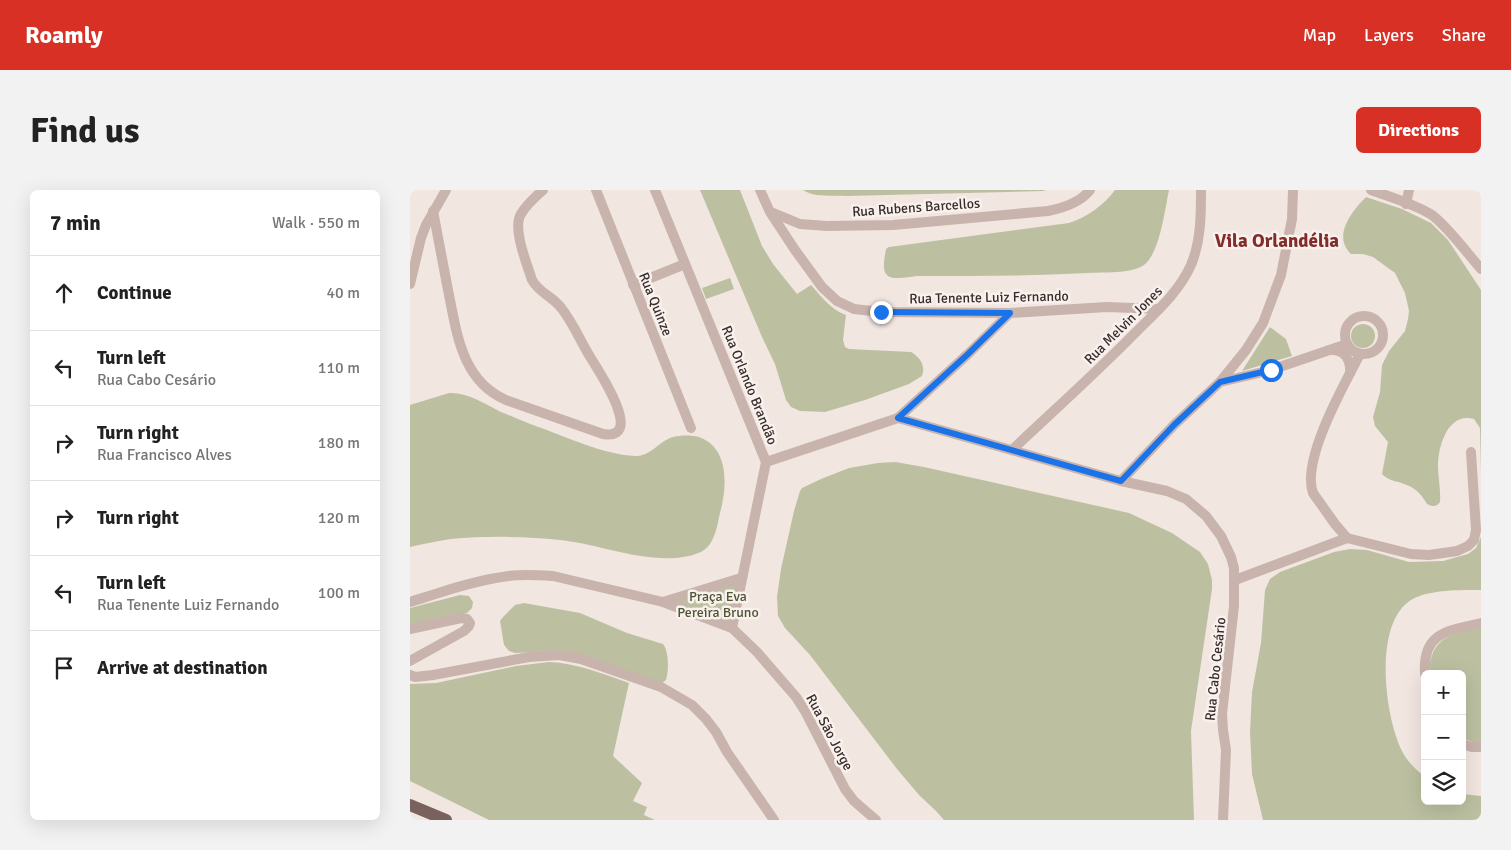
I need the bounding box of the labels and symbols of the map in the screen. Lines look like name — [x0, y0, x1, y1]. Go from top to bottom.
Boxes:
street label: Rua Rubens Barcellos — [851, 195, 981, 220]
district label: Vila Orlandélia — [1215, 229, 1339, 253]
street label: Rua Quinze — [635, 270, 676, 339]
street label: Rua Melvin Jones — [1081, 283, 1166, 368]
street label: Rua Tenente Luiz Fernando — [909, 288, 1069, 307]
route end — [870, 301, 893, 324]
street label: Rua Orlando Brandão — [718, 323, 781, 447]
route start — [1260, 359, 1283, 382]
park label: Praça Eva Pereira Bruno — [677, 588, 759, 621]
street label: Rua Cabo Cesário — [1202, 616, 1229, 722]
street label: Rua São Jorge — [802, 691, 857, 773]

